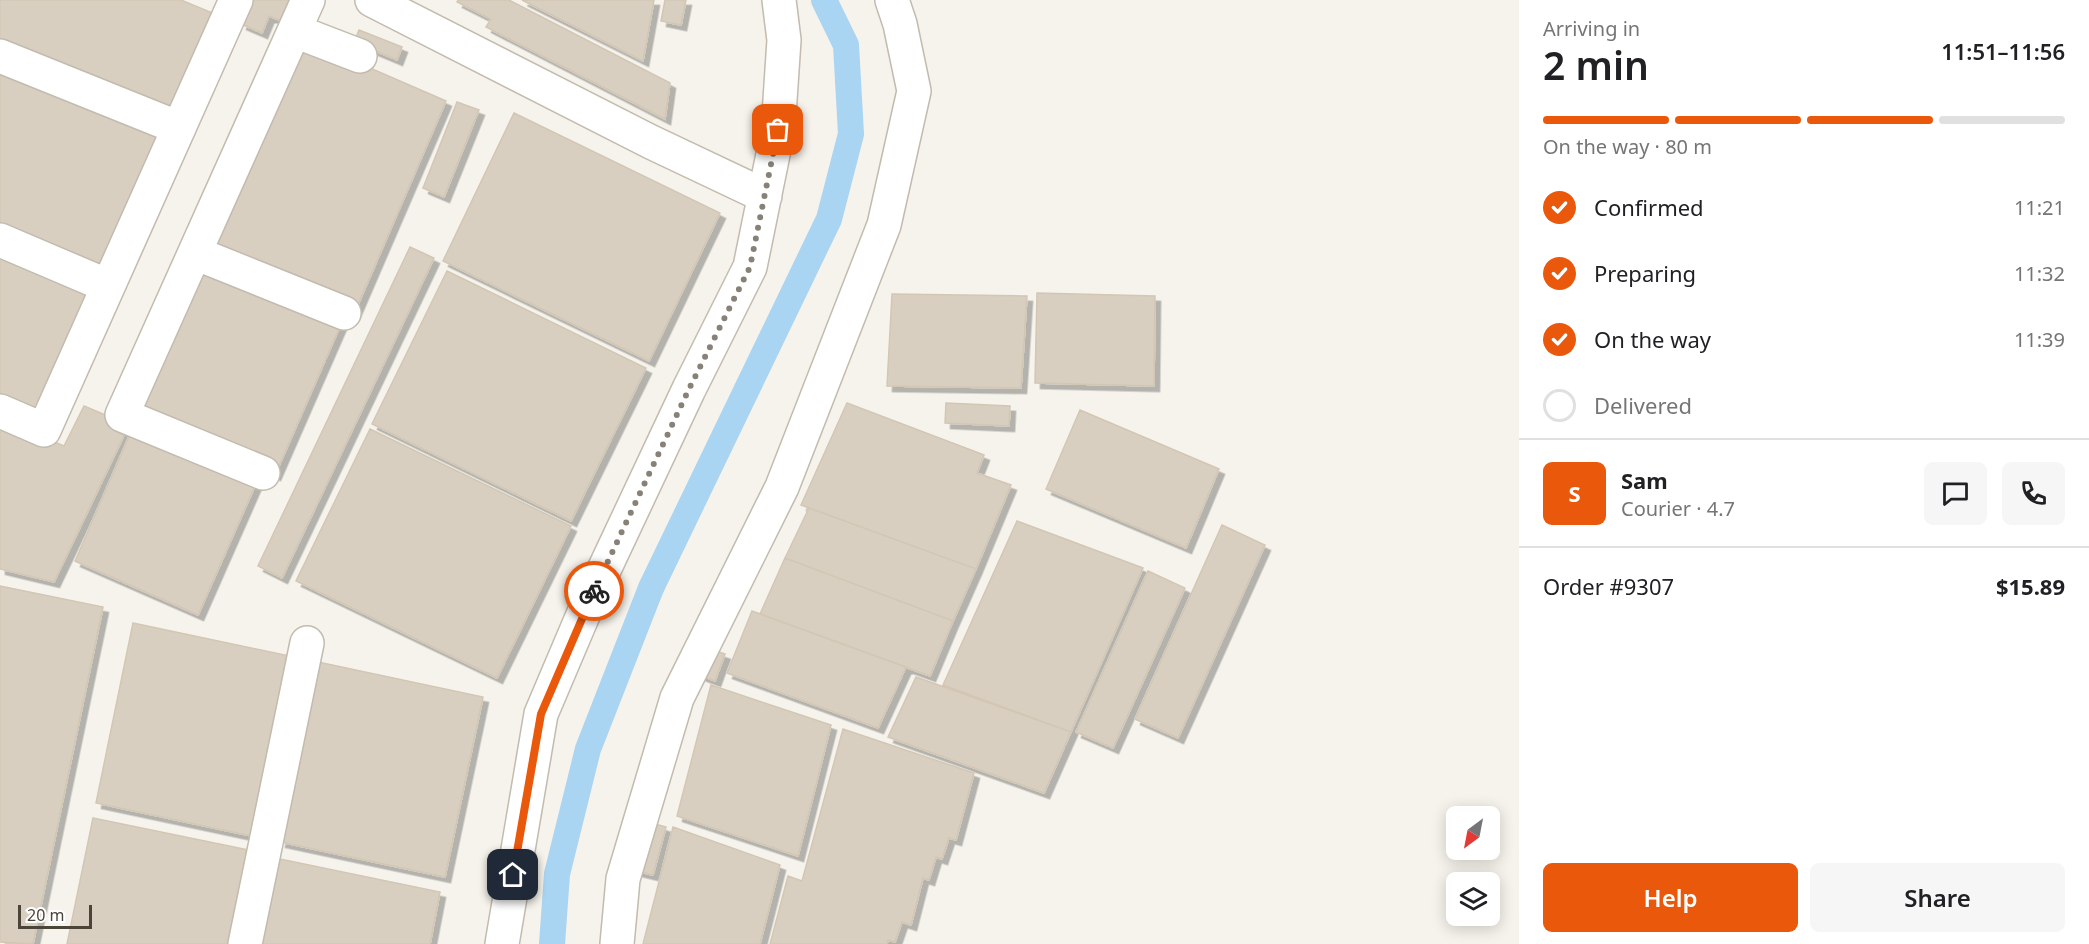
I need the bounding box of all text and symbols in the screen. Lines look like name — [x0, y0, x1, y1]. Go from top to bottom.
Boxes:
text: Arriving in — [1543, 15, 1640, 42]
text: 11:51–11:56 — [1941, 36, 2065, 66]
text: 2 min — [1543, 38, 1649, 91]
pin — [752, 104, 803, 155]
icon: bag — [761, 113, 794, 146]
text: On the way · 80 m — [1543, 133, 1712, 160]
icon: check — [1543, 191, 1576, 224]
text: Confirmed — [1594, 192, 1704, 222]
text: 11:21 — [2014, 194, 2065, 221]
icon: check — [1543, 257, 1576, 290]
text: Preparing — [1594, 258, 1696, 288]
text: 11:32 — [2014, 260, 2065, 287]
icon: check — [1543, 323, 1576, 356]
text: On the way — [1594, 324, 1711, 354]
text: 11:39 — [2014, 326, 2065, 353]
text: Delivered — [1594, 390, 1692, 420]
button: chat — [1924, 462, 1987, 525]
button: phone — [2002, 462, 2065, 525]
text: Sam — [1621, 465, 1668, 495]
text: S — [1568, 478, 1581, 508]
text: Courier · 4.7 — [1621, 495, 1735, 522]
courier — [564, 561, 624, 621]
text: Order #9307 — [1543, 571, 1674, 601]
text: $15.89 — [1996, 571, 2065, 601]
icon: bike — [578, 575, 611, 608]
north arrow — [1446, 806, 1500, 860]
map controls — [1446, 806, 1500, 926]
pin — [487, 849, 538, 900]
icon: home — [496, 858, 529, 891]
button: Help — [1543, 863, 1798, 932]
button: Share — [1810, 863, 2065, 932]
button: layers — [1446, 872, 1500, 926]
scale bar — [18, 902, 92, 930]
text: 20 m — [27, 904, 64, 926]

